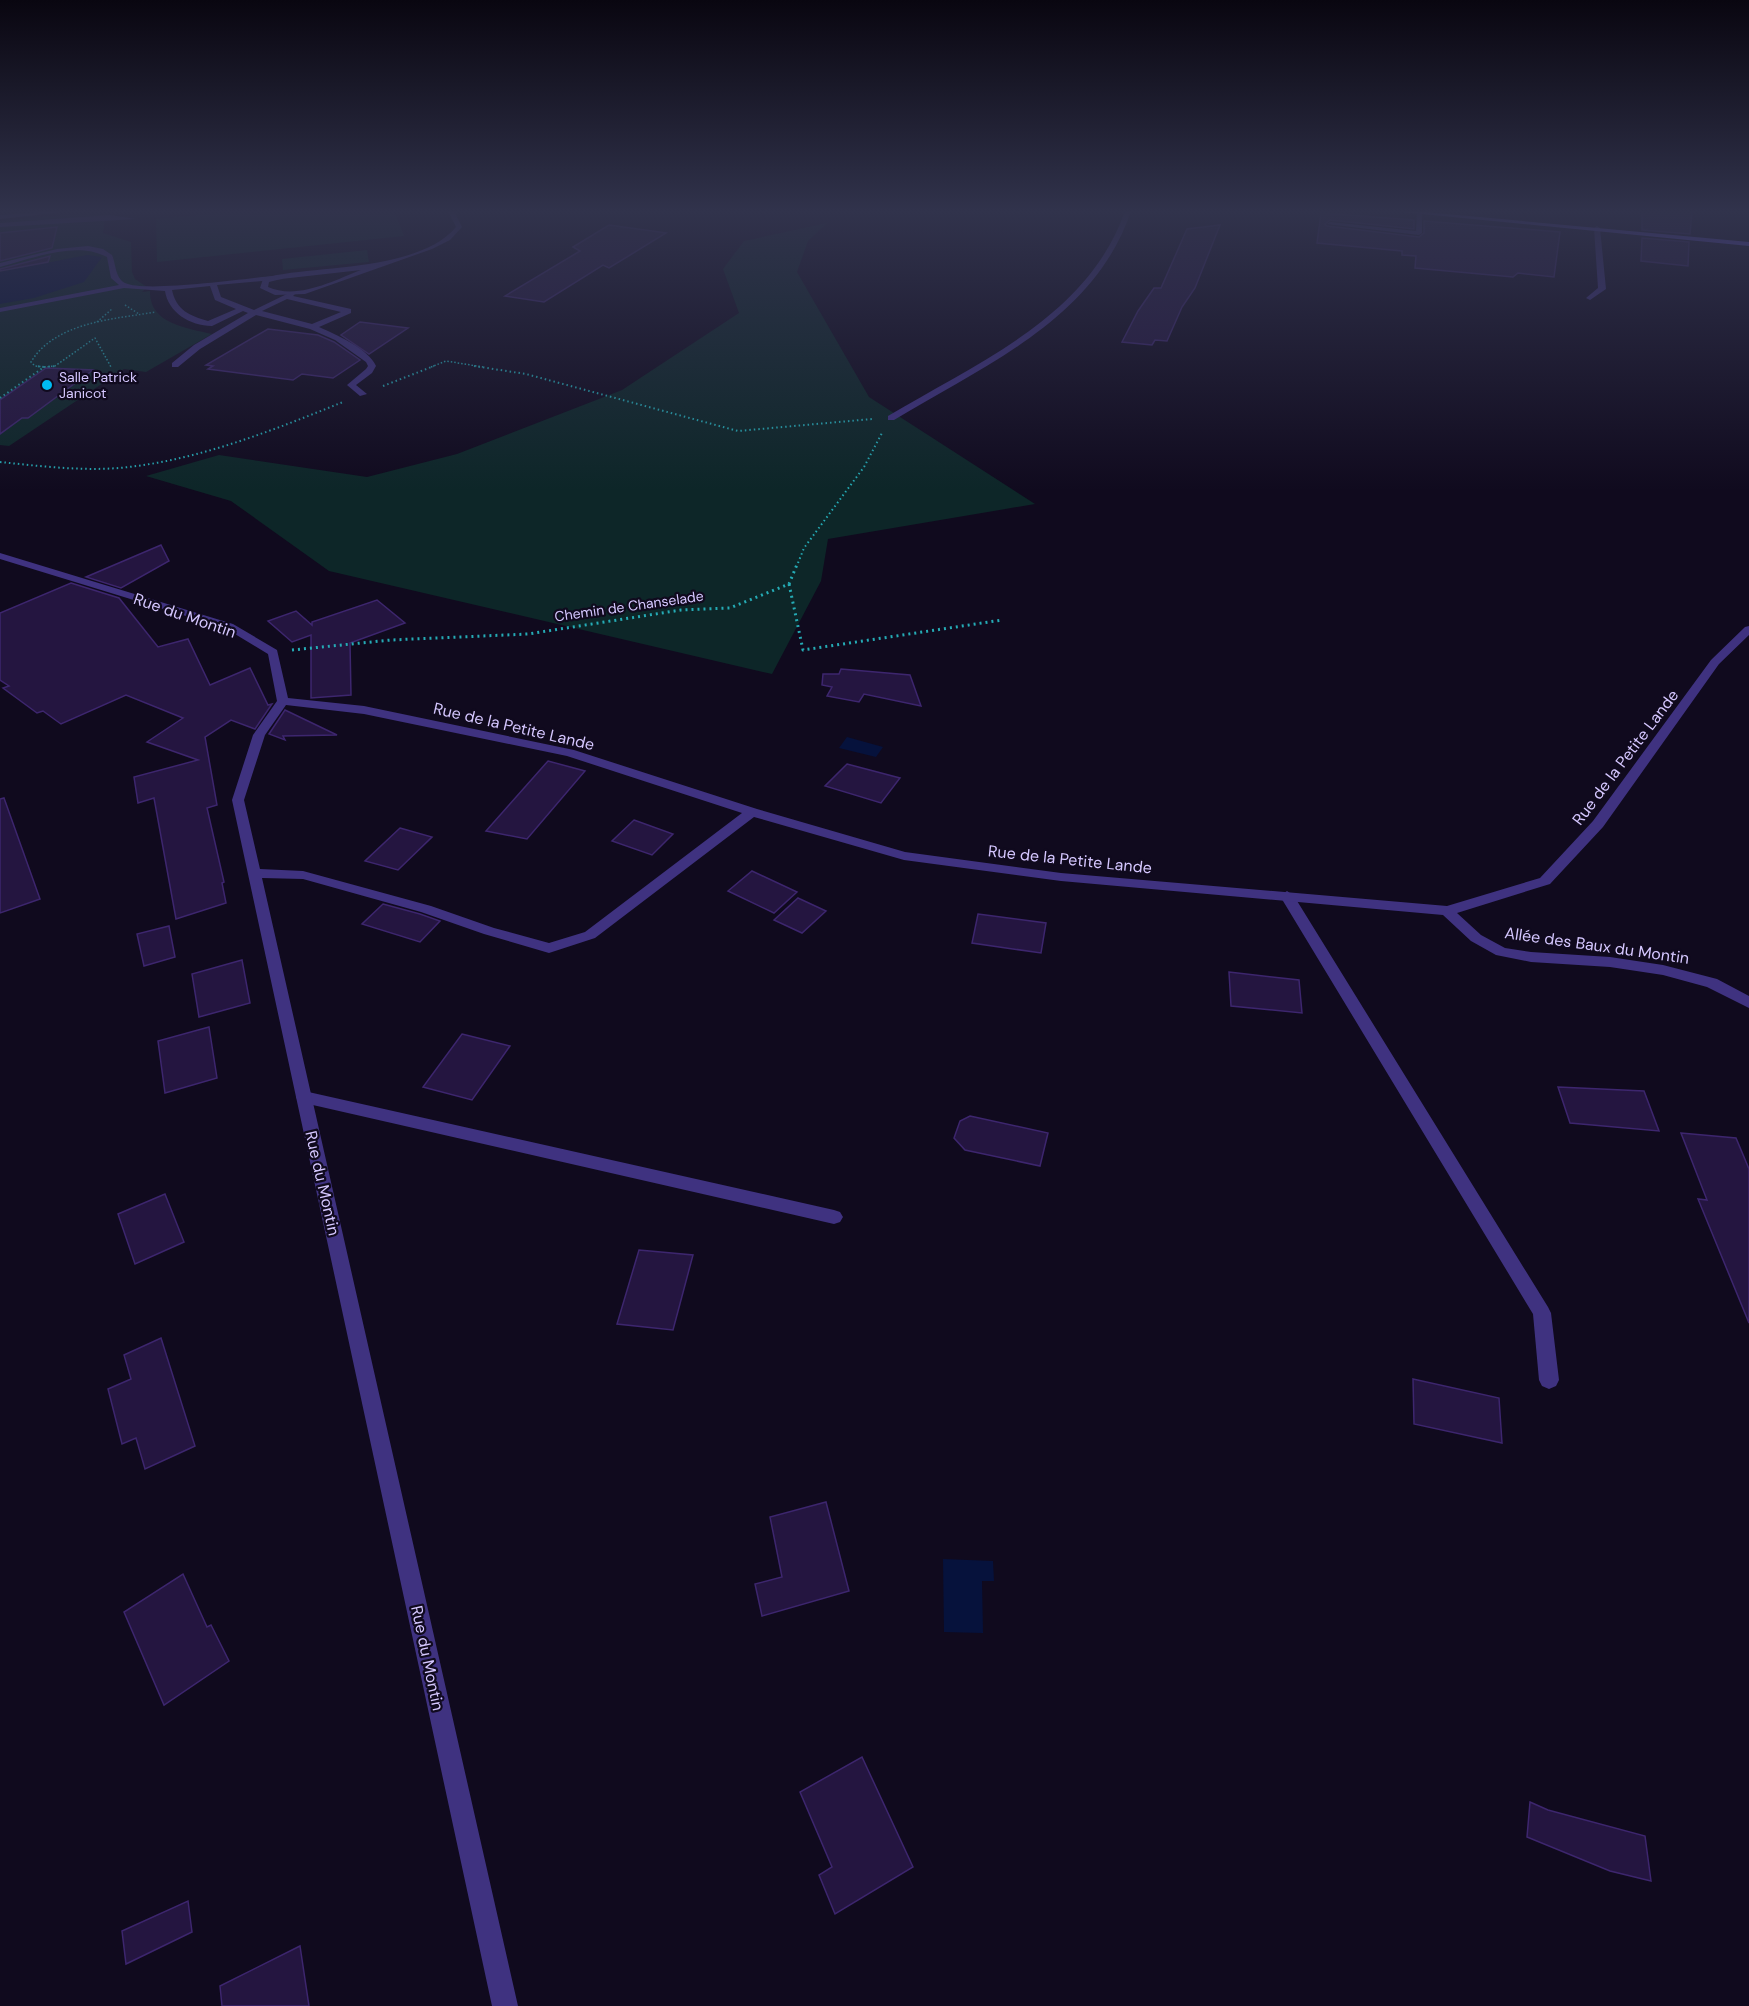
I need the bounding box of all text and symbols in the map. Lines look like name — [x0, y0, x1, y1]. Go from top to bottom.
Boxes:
place label: Salle Patrick Janicot — [59, 368, 137, 402]
marker: Salle Patrick Janicot — [40, 378, 54, 392]
street label: Chemin de Chanselade — [553, 587, 705, 625]
street label: Rue du Montin — [131, 588, 239, 643]
street label: Rue de la Petite Lande — [1568, 685, 1683, 829]
street label: Rue de la Petite Lande — [431, 698, 596, 755]
street label: Rue de la Petite Lande — [987, 840, 1153, 879]
street label: Allée des Baux du Montin — [1503, 922, 1691, 969]
street label: Rue du Montin — [300, 1129, 345, 1238]
street label: Rue du Montin — [406, 1604, 449, 1713]

